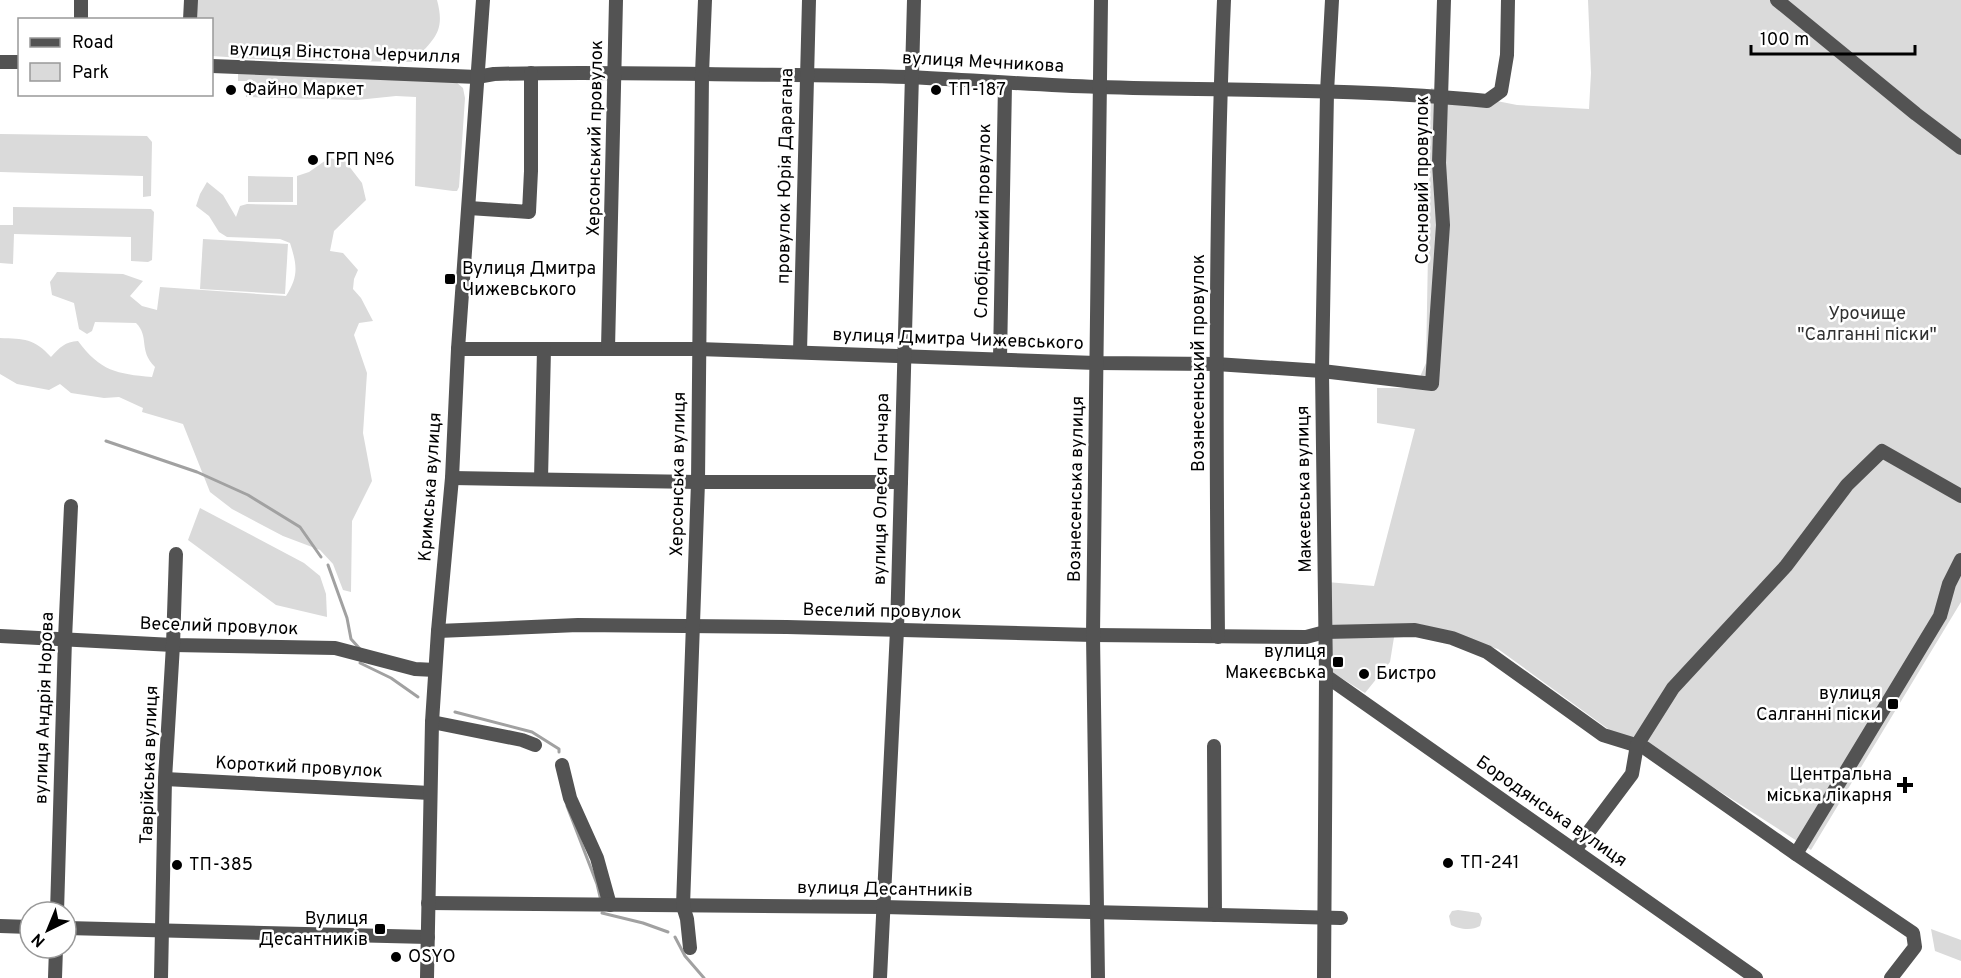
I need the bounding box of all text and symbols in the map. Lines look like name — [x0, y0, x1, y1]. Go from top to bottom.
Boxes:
legend — [18, 18, 213, 96]
scale bar — [1751, 18, 1914, 56]
text: 100 m — [1760, 29, 1809, 52]
text: Road — [72, 32, 114, 55]
street label: вулиця Вінстона Черчилля — [229, 38, 461, 70]
street label: Херсонський провулок — [583, 40, 609, 236]
street label: вулиця Мечникова — [901, 47, 1065, 79]
text: Park — [72, 62, 109, 85]
street label: провулок Юрія Дарагана — [773, 68, 799, 284]
place label: Файно Маркет — [243, 79, 364, 102]
place label: ТП-187 — [948, 79, 1006, 102]
marker: Файно Маркет — [224, 83, 238, 97]
marker: ТП-187 — [929, 83, 943, 97]
street label: Сосновий провулок — [1412, 95, 1435, 265]
street label: Слобідський провулок — [971, 123, 997, 319]
place label: ГРП №6 — [325, 149, 395, 172]
marker: ГРП №6 — [306, 153, 320, 167]
street label: Вознесенський провулок — [1188, 254, 1211, 472]
place label: Вулиця Дмитра Чижевського — [462, 258, 596, 302]
marker: Вулиця Дмитра Чижевського — [443, 272, 457, 286]
park label: Урочище "Салганні піски" — [1797, 303, 1937, 347]
street label: вулиця Дмитра Чижевського — [832, 324, 1084, 356]
street label: Херсонська вулиця — [666, 391, 692, 557]
street label: вулиця Олеся Гончара — [869, 393, 895, 585]
street label: Вознесенська вулиця — [1064, 396, 1090, 582]
street label: Макеєвська вулиця — [1292, 405, 1318, 573]
street label: Кримська вулиця — [414, 412, 448, 562]
street label: Веселий провулок — [802, 599, 962, 625]
street label: вулиця Андрія Норова — [30, 612, 60, 804]
street label: Веселий провулок — [139, 613, 299, 641]
place label: вулиця Макеєвська — [1225, 641, 1326, 685]
marker: вулиця Макеєвська — [1331, 655, 1345, 669]
place label: Бистро — [1376, 663, 1436, 686]
marker: Бистро — [1357, 667, 1371, 681]
place label: вулиця Салганні піски — [1756, 683, 1881, 727]
street label: Таврійська вулиця — [136, 685, 164, 845]
marker: вулиця Салганні піски — [1886, 697, 1900, 711]
street label: Бородянська вулиця — [1471, 751, 1631, 873]
street label: Короткий провулок — [215, 752, 383, 784]
place label: Центральна міська лікарня — [1766, 764, 1892, 808]
marker: Центральна міська лікарня — [1896, 776, 1914, 794]
place label: ТП-241 — [1460, 852, 1520, 875]
place label: ТП-385 — [189, 854, 253, 877]
marker: ТП-241 — [1441, 856, 1455, 870]
marker: ТП-385 — [170, 858, 184, 872]
street label: вулиця Десантників — [797, 877, 973, 903]
north arrow — [18, 900, 78, 960]
place label: Вулиця Десантників — [259, 908, 368, 952]
marker: Вулиця Десантників — [373, 922, 387, 936]
text: N — [28, 928, 50, 951]
place label: OSYO — [408, 946, 456, 969]
marker: OSYO — [389, 950, 403, 964]

